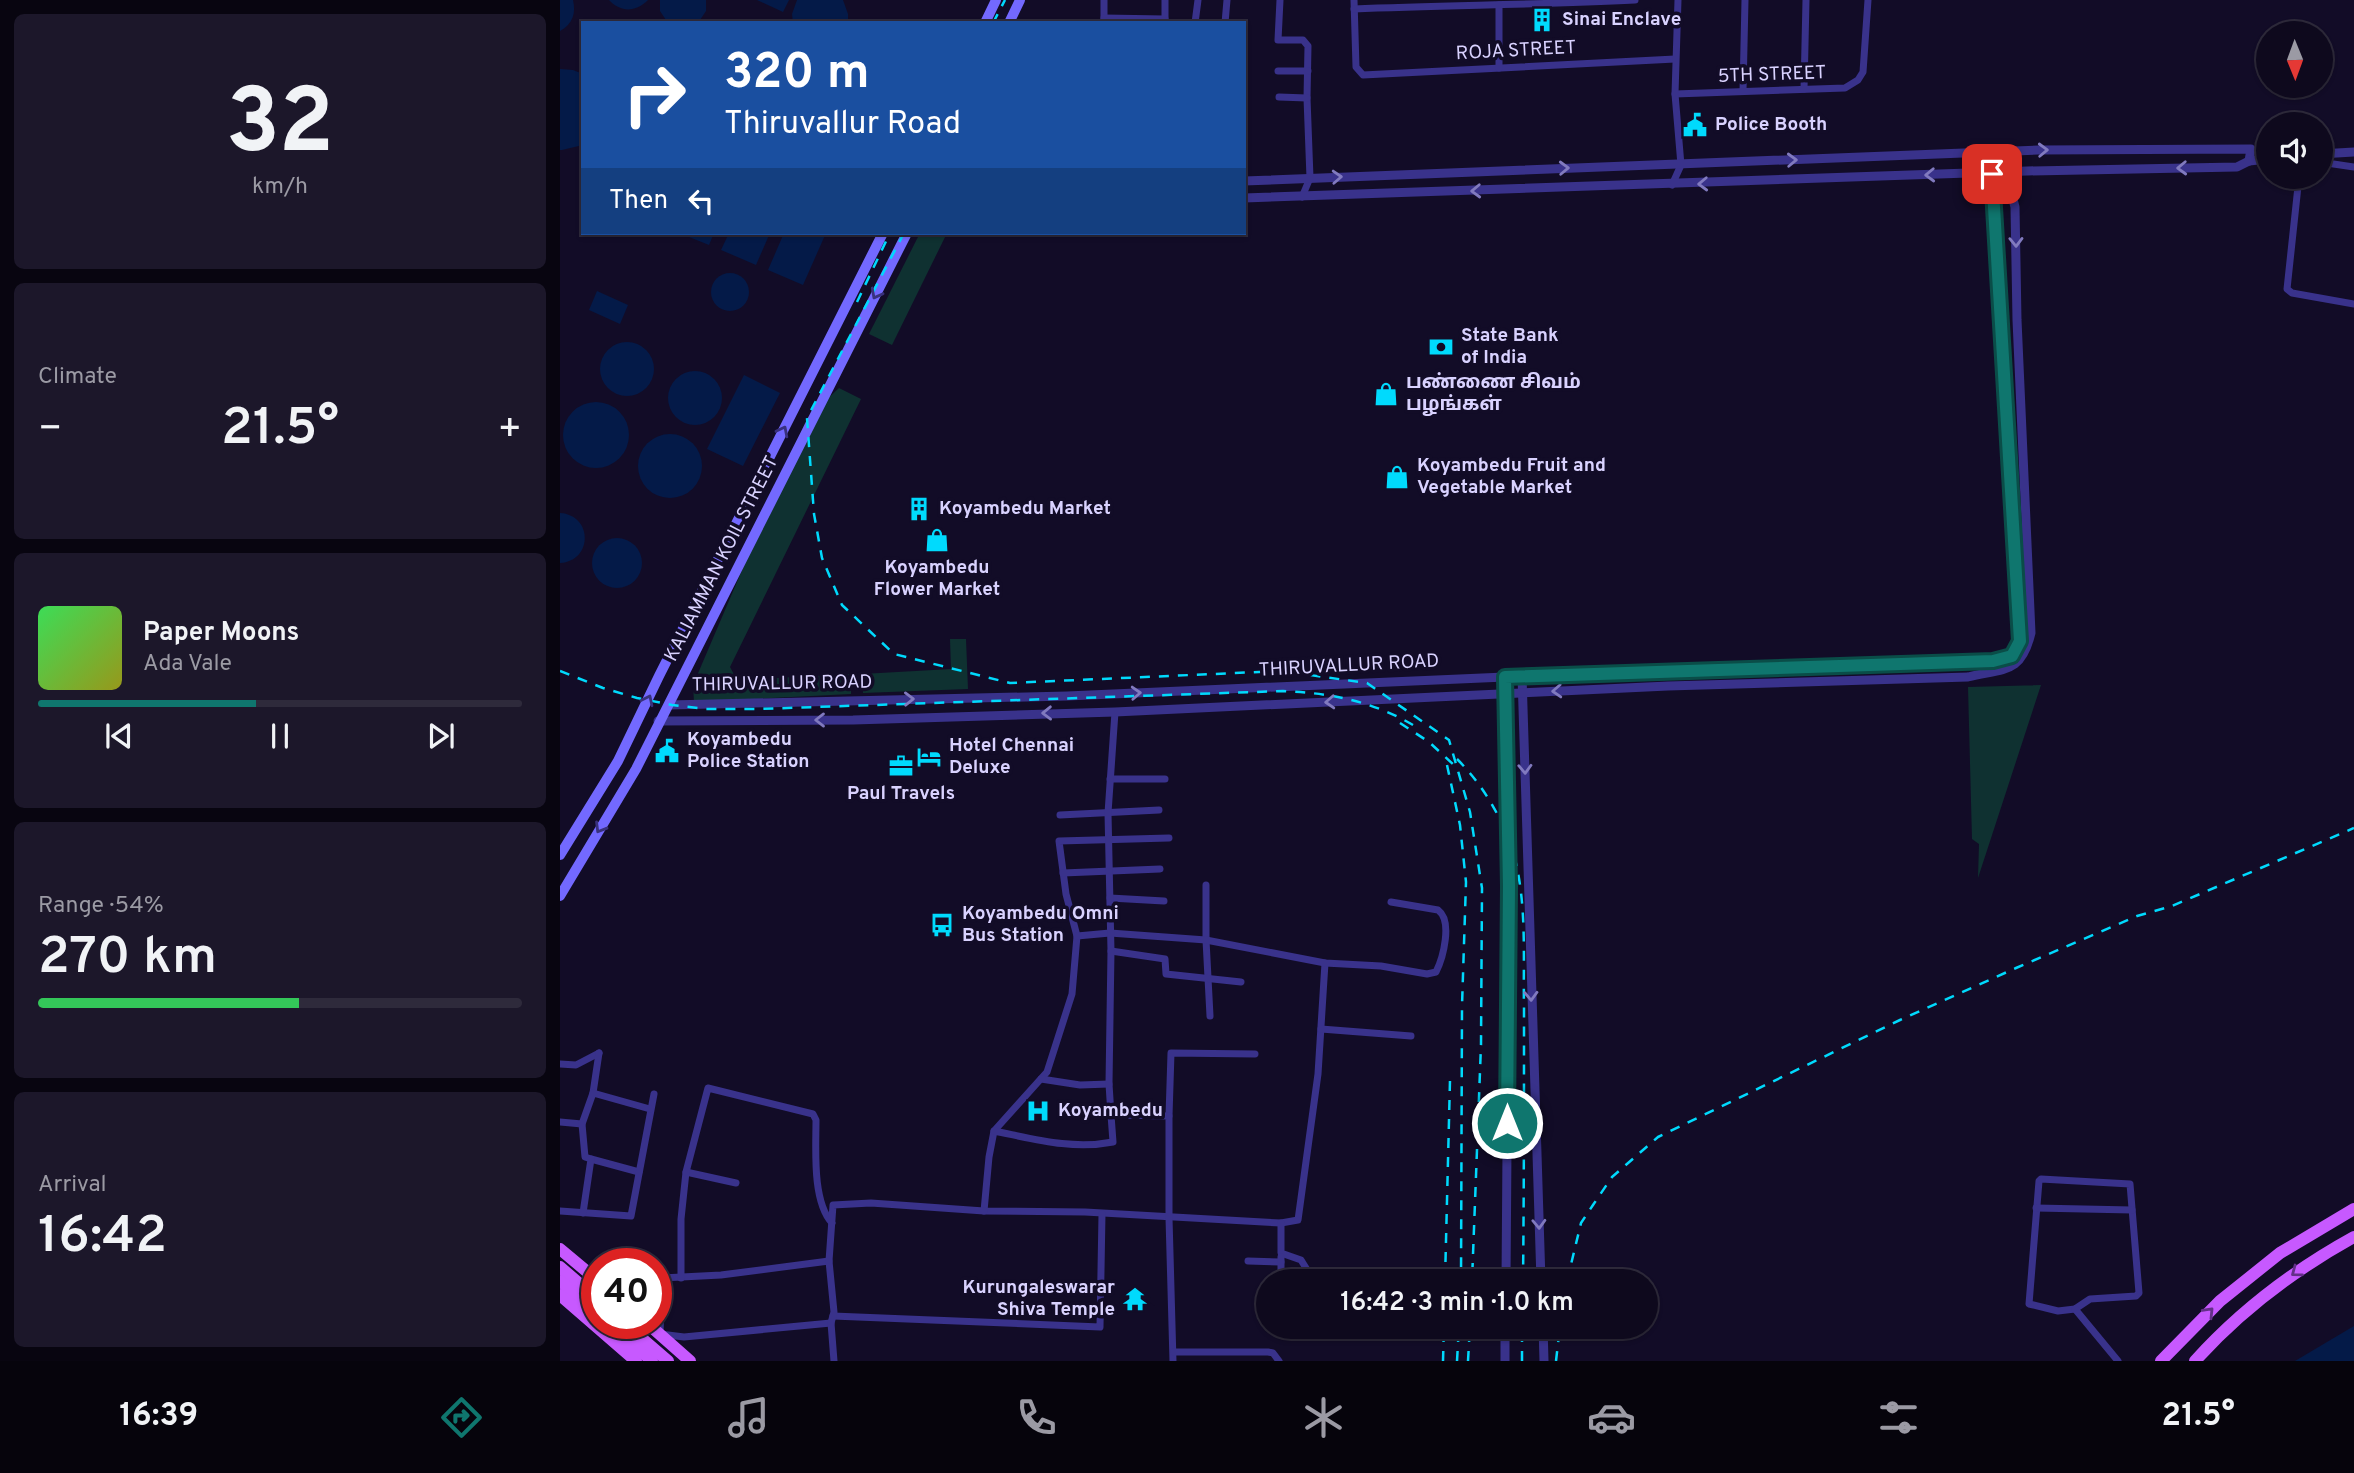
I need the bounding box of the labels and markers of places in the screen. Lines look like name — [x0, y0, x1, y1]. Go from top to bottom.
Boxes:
building icon: Sinai Enclave — [1528, 6, 1556, 34]
place label: Sinai Enclave — [1562, 8, 1681, 32]
public building icon: Police Booth — [1681, 111, 1709, 139]
place label: Police Booth — [1715, 113, 1827, 137]
pin — [1962, 144, 2022, 204]
place label: State Bank of India — [1461, 324, 1559, 370]
bank icon: State Bank of India — [1427, 333, 1455, 361]
place label: பண்ணை சிவம் பழங்கள் — [1406, 371, 1581, 417]
shop icon: பண்ணை சிவம் பழங்கள் — [1372, 380, 1400, 408]
place label: Koyambedu Fruit and Vegetable Market — [1417, 454, 1606, 500]
shop icon: Koyambedu Fruit and Vegetable Market — [1383, 463, 1411, 491]
building icon: Koyambedu Market — [905, 495, 933, 523]
place label: Koyambedu Market — [939, 497, 1111, 521]
shop icon: Koyambedu Flower Market — [923, 526, 951, 554]
place label: Koyambedu Flower Market — [874, 556, 1000, 602]
place label: Koyambedu Police Station — [687, 728, 810, 774]
place label: Hotel Chennai Deluxe — [949, 734, 1074, 780]
public building icon: Koyambedu Police Station — [653, 737, 681, 765]
hotel icon: Hotel Chennai Deluxe — [915, 743, 943, 771]
office icon: Paul Travels — [887, 752, 915, 780]
place label: Paul Travels — [847, 782, 955, 806]
place label: Koyambedu Omni Bus Station — [962, 902, 1119, 948]
bus stop icon: Koyambedu Omni Bus Station — [928, 911, 956, 939]
hospital icon: Koyambedu — [1024, 1097, 1052, 1125]
place label: Koyambedu — [1058, 1099, 1163, 1123]
place label: Kurungaleswarar Shiva Temple — [963, 1276, 1115, 1322]
temple icon: Kurungaleswarar Shiva Temple — [1121, 1285, 1149, 1313]

